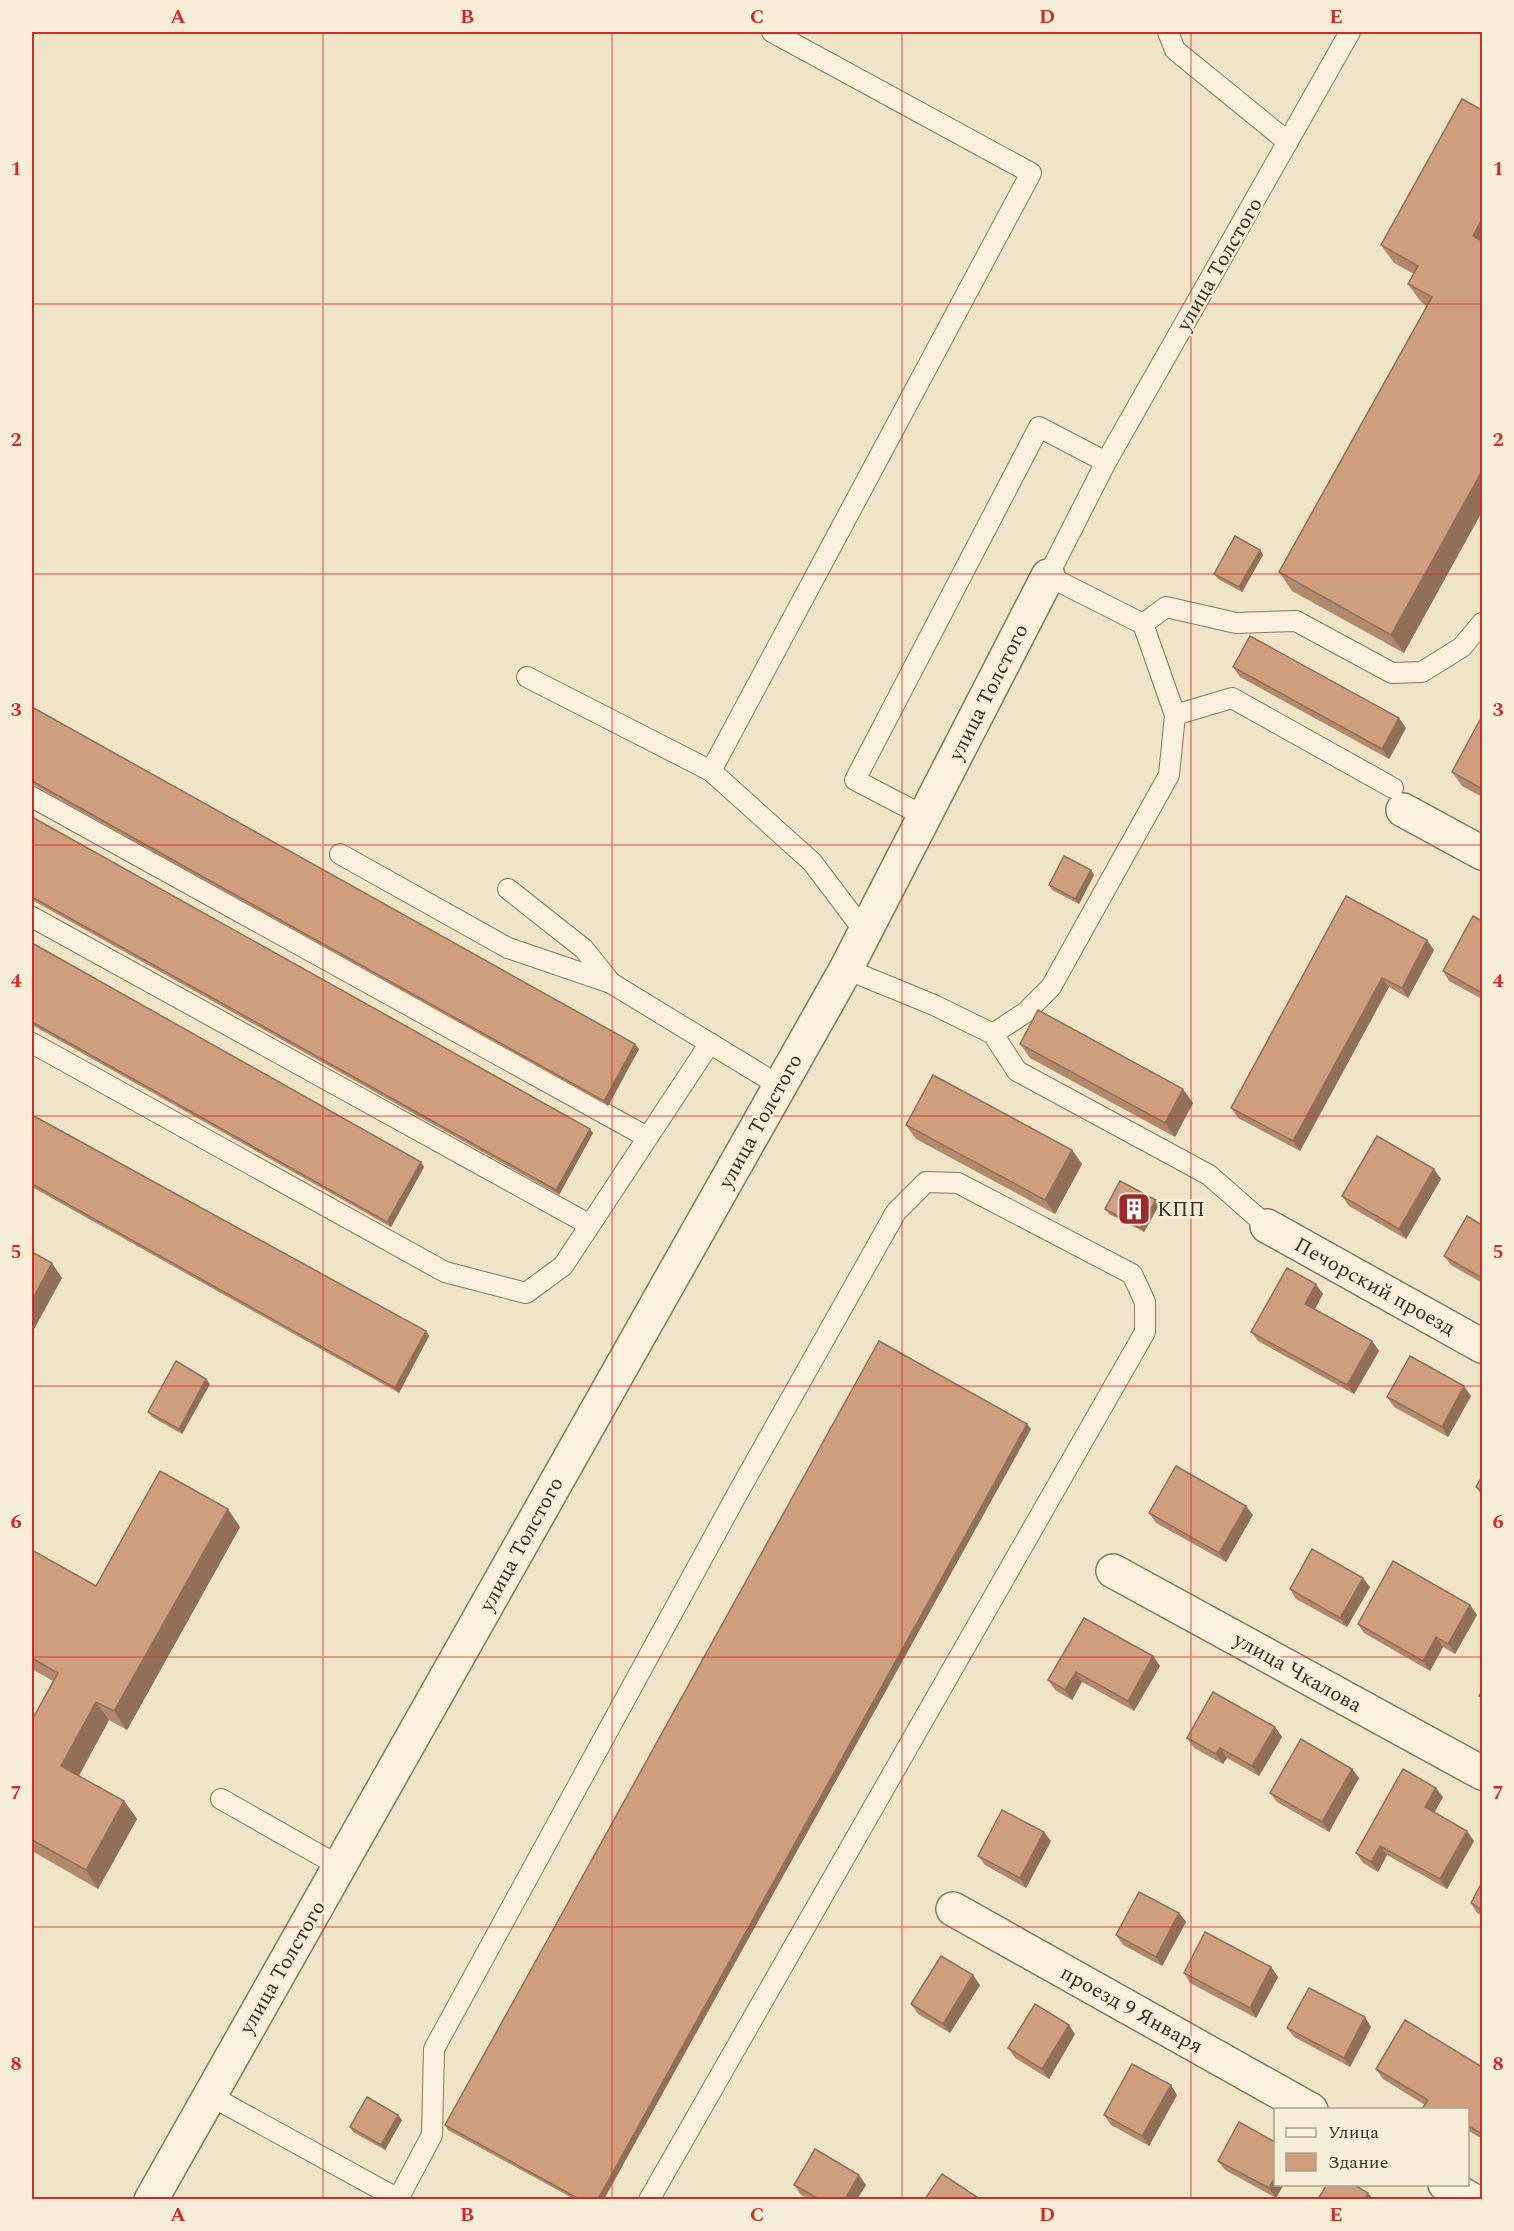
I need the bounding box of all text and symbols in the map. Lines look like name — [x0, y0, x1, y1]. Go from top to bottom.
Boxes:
text: A — [170, 2, 186, 32]
text: B — [460, 2, 474, 32]
text: C — [750, 2, 764, 32]
text: D — [1039, 2, 1055, 32]
text: E — [1329, 2, 1343, 32]
text: 1 — [10, 154, 22, 184]
text: 1 — [1492, 154, 1504, 184]
street label: улица Толстого — [1168, 192, 1271, 338]
text: 2 — [10, 425, 22, 455]
text: 2 — [1492, 425, 1504, 455]
street label: улица Толстого — [940, 618, 1037, 767]
text: 3 — [10, 695, 22, 725]
text: 3 — [1492, 695, 1504, 725]
text: 4 — [10, 966, 22, 996]
text: 4 — [1492, 966, 1504, 996]
street label: улица Толстого — [710, 1048, 811, 1196]
building icon: КПП — [1116, 1191, 1152, 1227]
place label: КПП — [1157, 1194, 1205, 1226]
street label: Печорский проезд — [1288, 1229, 1461, 1345]
text: 5 — [10, 1237, 22, 1267]
text: 5 — [1492, 1237, 1504, 1267]
street label: улица Толстого — [471, 1471, 572, 1619]
text: 6 — [10, 1507, 22, 1537]
text: 6 — [1492, 1507, 1504, 1537]
street label: улица Чкалова — [1226, 1624, 1368, 1722]
text: 7 — [10, 1778, 22, 1808]
text: 7 — [1492, 1778, 1504, 1808]
street label: улица Толстого — [231, 1895, 334, 2041]
street label: проезд 9 Января — [1054, 1957, 1209, 2062]
text: 8 — [10, 2049, 22, 2079]
text: 8 — [1492, 2049, 1504, 2079]
legend — [1274, 2108, 1469, 2186]
text: Улица — [1328, 2119, 1379, 2146]
text: Здание — [1328, 2149, 1388, 2176]
text: A — [170, 2200, 186, 2230]
text: B — [460, 2200, 474, 2230]
text: C — [750, 2200, 764, 2230]
text: D — [1039, 2200, 1055, 2230]
text: E — [1329, 2200, 1343, 2230]

